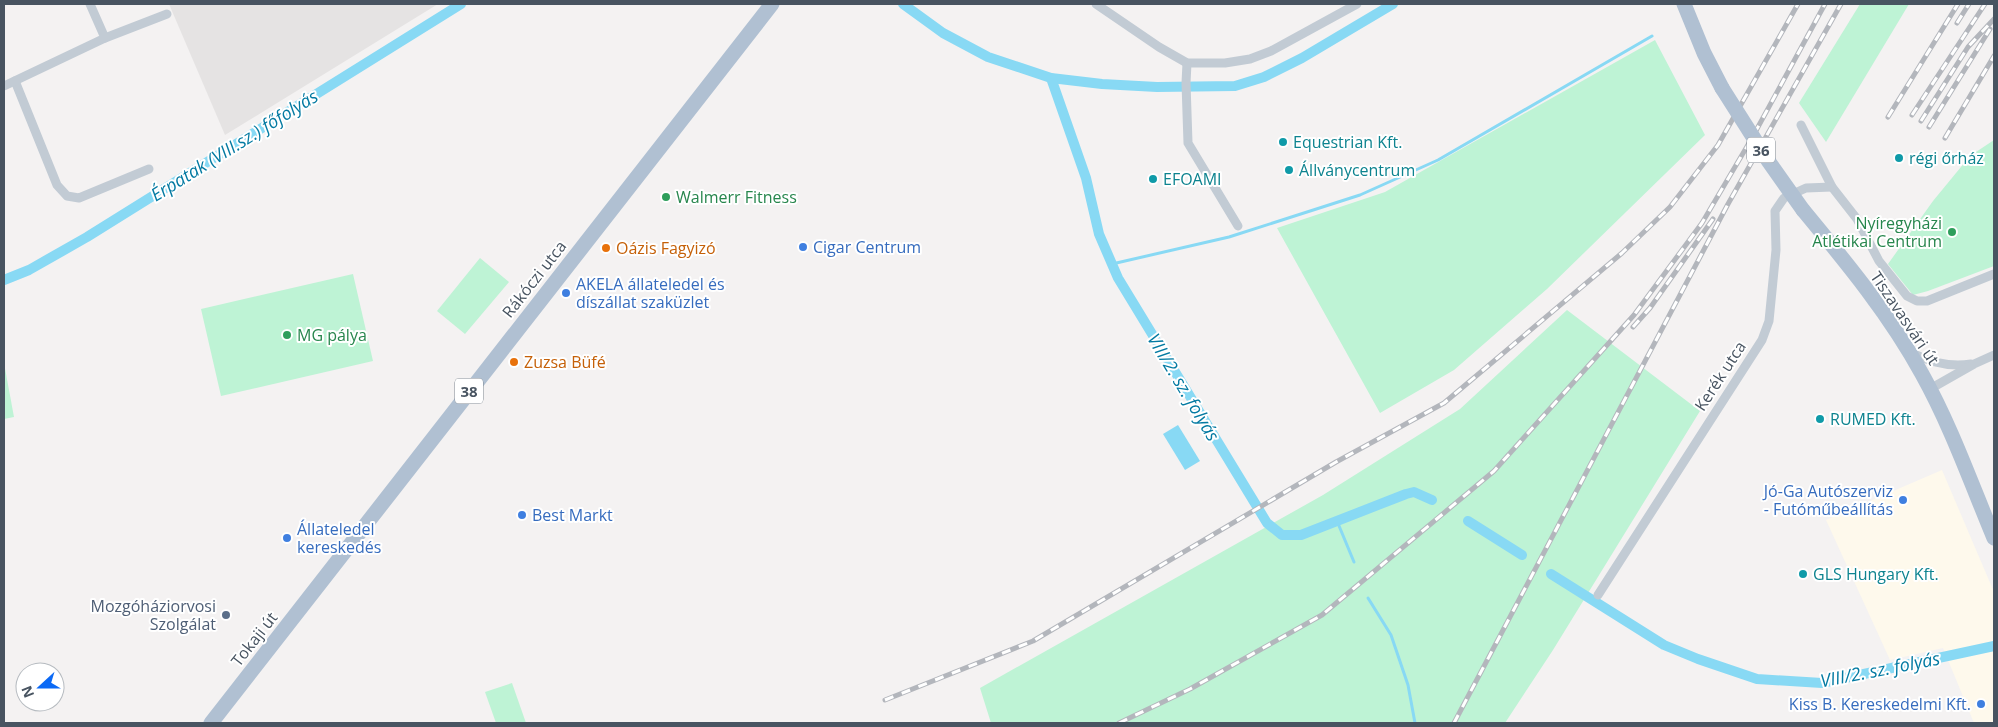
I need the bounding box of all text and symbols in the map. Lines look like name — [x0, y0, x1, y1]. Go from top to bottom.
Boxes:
water label: Érpatak (VIII.sz.) főfolyás — [146, 84, 322, 206]
place label: Equestrian Kft. — [1293, 131, 1402, 153]
marker: Equestrian Kft. — [1277, 136, 1289, 148]
road number: 36 — [1747, 138, 1775, 162]
place label: régi őrház — [1909, 147, 1984, 169]
marker: régi őrház — [1893, 152, 1905, 164]
place label: Állványcentrum — [1299, 159, 1415, 181]
marker: Állványcentrum — [1283, 164, 1295, 176]
place label: EFOAMI — [1163, 168, 1222, 190]
marker: EFOAMI — [1147, 173, 1159, 185]
place label: Walmerr Fitness — [676, 186, 797, 208]
marker: Walmerr Fitness — [660, 191, 672, 203]
place label: Nyíregyházi Atlétikai Centrum — [1812, 212, 1942, 252]
marker: Nyíregyházi Atlétikai Centrum — [1946, 226, 1958, 238]
street label: Rákóczi utca — [497, 236, 571, 322]
place label: Cigar Centrum — [813, 236, 921, 258]
place label: Oázis Fagyizó — [616, 237, 716, 259]
marker: Cigar Centrum — [797, 241, 809, 253]
marker: Oázis Fagyizó — [600, 242, 612, 254]
street label: Tiszavasvári út — [1866, 267, 1945, 369]
place label: AKELA állateledel és díszállat szaküzlet — [576, 273, 725, 313]
marker: AKELA állateledel és díszállat szaküzlet — [560, 287, 572, 299]
place label: MG pálya — [297, 324, 367, 346]
marker: MG pálya — [281, 329, 293, 341]
water label: VIII/2. sz. folyás — [1142, 329, 1226, 445]
street label: Kerék utca — [1689, 337, 1751, 415]
place label: Zuzsa Büfé — [524, 351, 606, 373]
marker: Zuzsa Büfé — [508, 356, 520, 368]
road number: 38 — [455, 378, 483, 404]
place label: RUMED Kft. — [1830, 408, 1916, 430]
marker: RUMED Kft. — [1814, 413, 1826, 425]
place label: Jó-Ga Autószerviz - Futóműbeállítás — [1762, 480, 1893, 520]
marker: Jó-Ga Autószerviz - Futóműbeállítás — [1897, 494, 1909, 506]
place label: Best Markt — [532, 504, 613, 526]
marker: Best Markt — [516, 509, 528, 521]
place label: Állateledel kereskedés — [297, 518, 381, 558]
marker: Állateledel kereskedés — [281, 532, 293, 544]
place label: GLS Hungary Kft. — [1813, 563, 1939, 585]
marker: GLS Hungary Kft. — [1797, 568, 1809, 580]
place label: Mozgóháziorvosi Szolgálat — [90, 595, 216, 635]
street label: Tokaji út — [226, 607, 282, 671]
marker: Mozgóháziorvosi Szolgálat — [220, 609, 232, 621]
water label: VIII/2. sz. folyás — [1818, 646, 1942, 692]
north arrow — [15, 662, 65, 712]
text: N — [16, 683, 38, 701]
place label: Kiss B. Kereskedelmi Kft. — [1789, 693, 1971, 715]
marker: Kiss B. Kereskedelmi Kft. — [1975, 698, 1987, 710]

